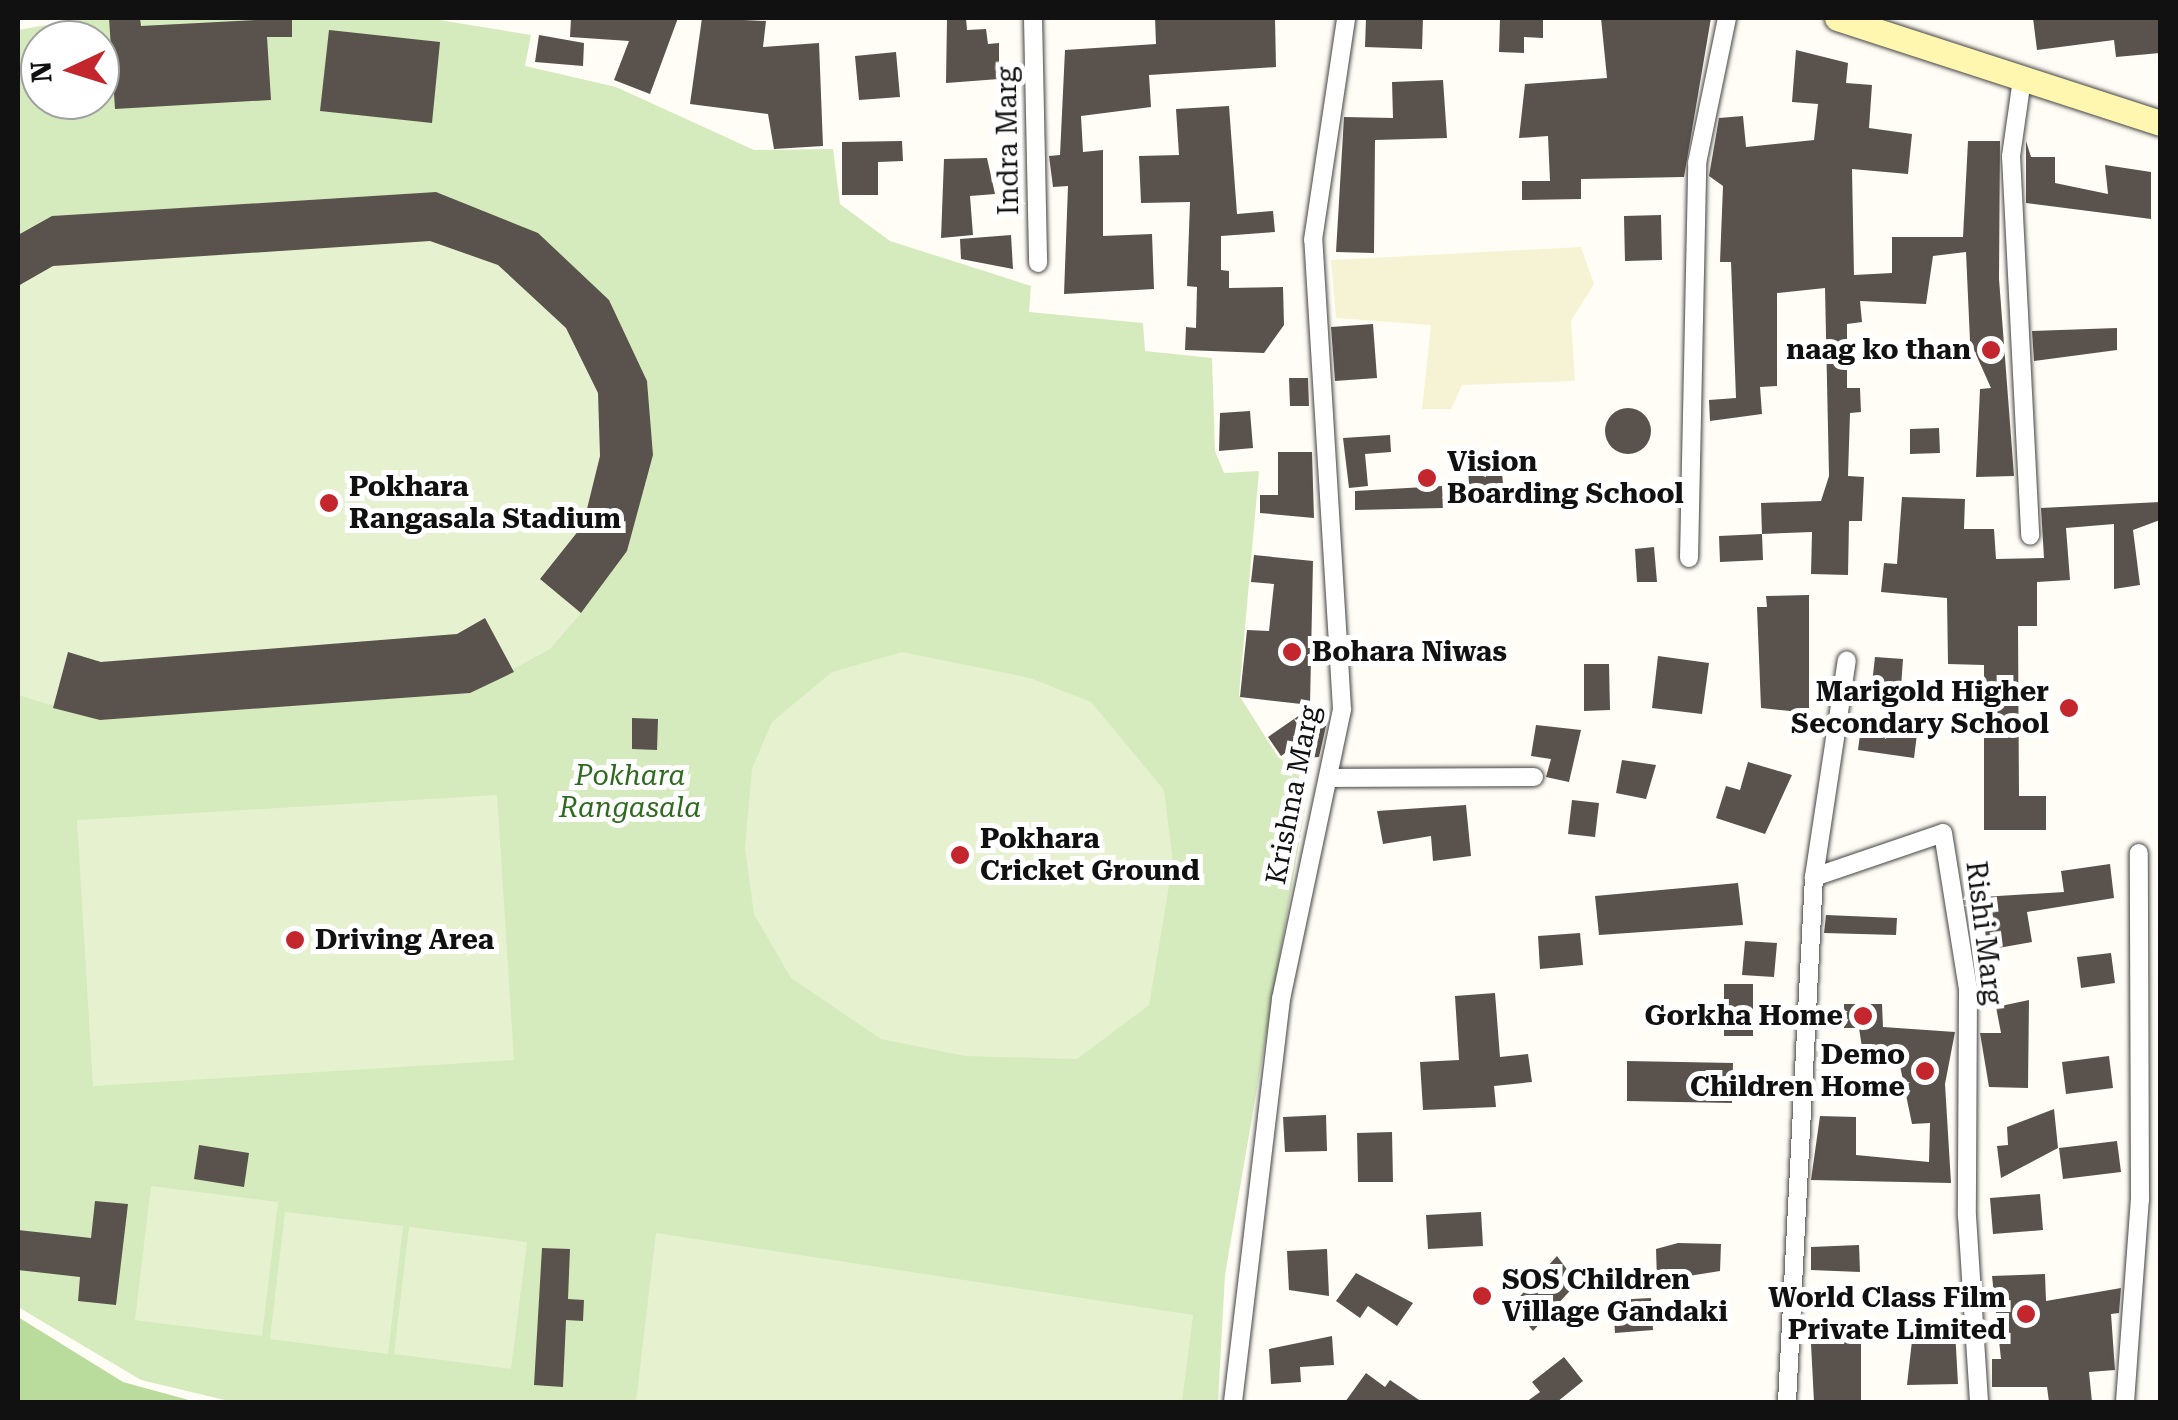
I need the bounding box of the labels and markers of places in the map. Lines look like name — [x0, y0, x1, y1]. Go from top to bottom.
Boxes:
place label: naag ko than — [1786, 333, 1971, 367]
marker: naag ko than — [1980, 339, 2002, 361]
place label: Vision Boarding School — [1447, 445, 1684, 511]
marker: Vision Boarding School — [1416, 467, 1438, 489]
place label: Pokhara Rangasala Stadium — [349, 470, 621, 536]
marker: Pokhara Rangasala Stadium — [318, 492, 340, 514]
place label: Bohara Niwas — [1312, 635, 1507, 669]
marker: Bohara Niwas — [1281, 641, 1303, 663]
place label: Marigold Higher Secondary School — [1791, 675, 2049, 741]
marker: Marigold Higher Secondary School — [2058, 697, 2080, 719]
place label: Pokhara Cricket Ground — [980, 822, 1200, 888]
marker: Pokhara Cricket Ground — [949, 844, 971, 866]
place label: Driving Area — [315, 923, 494, 957]
marker: Driving Area — [284, 929, 306, 951]
place label: Gorkha Home — [1645, 999, 1843, 1033]
marker: Gorkha Home — [1852, 1005, 1874, 1027]
place label: Demo Children Home — [1690, 1038, 1905, 1104]
marker: Demo Children Home — [1914, 1060, 1936, 1082]
place label: SOS Children Village Gandaki — [1502, 1263, 1728, 1329]
place label: World Class Film Private Limited — [1768, 1281, 2006, 1347]
marker: SOS Children Village Gandaki — [1471, 1285, 1493, 1307]
marker: World Class Film Private Limited — [2015, 1303, 2037, 1325]

